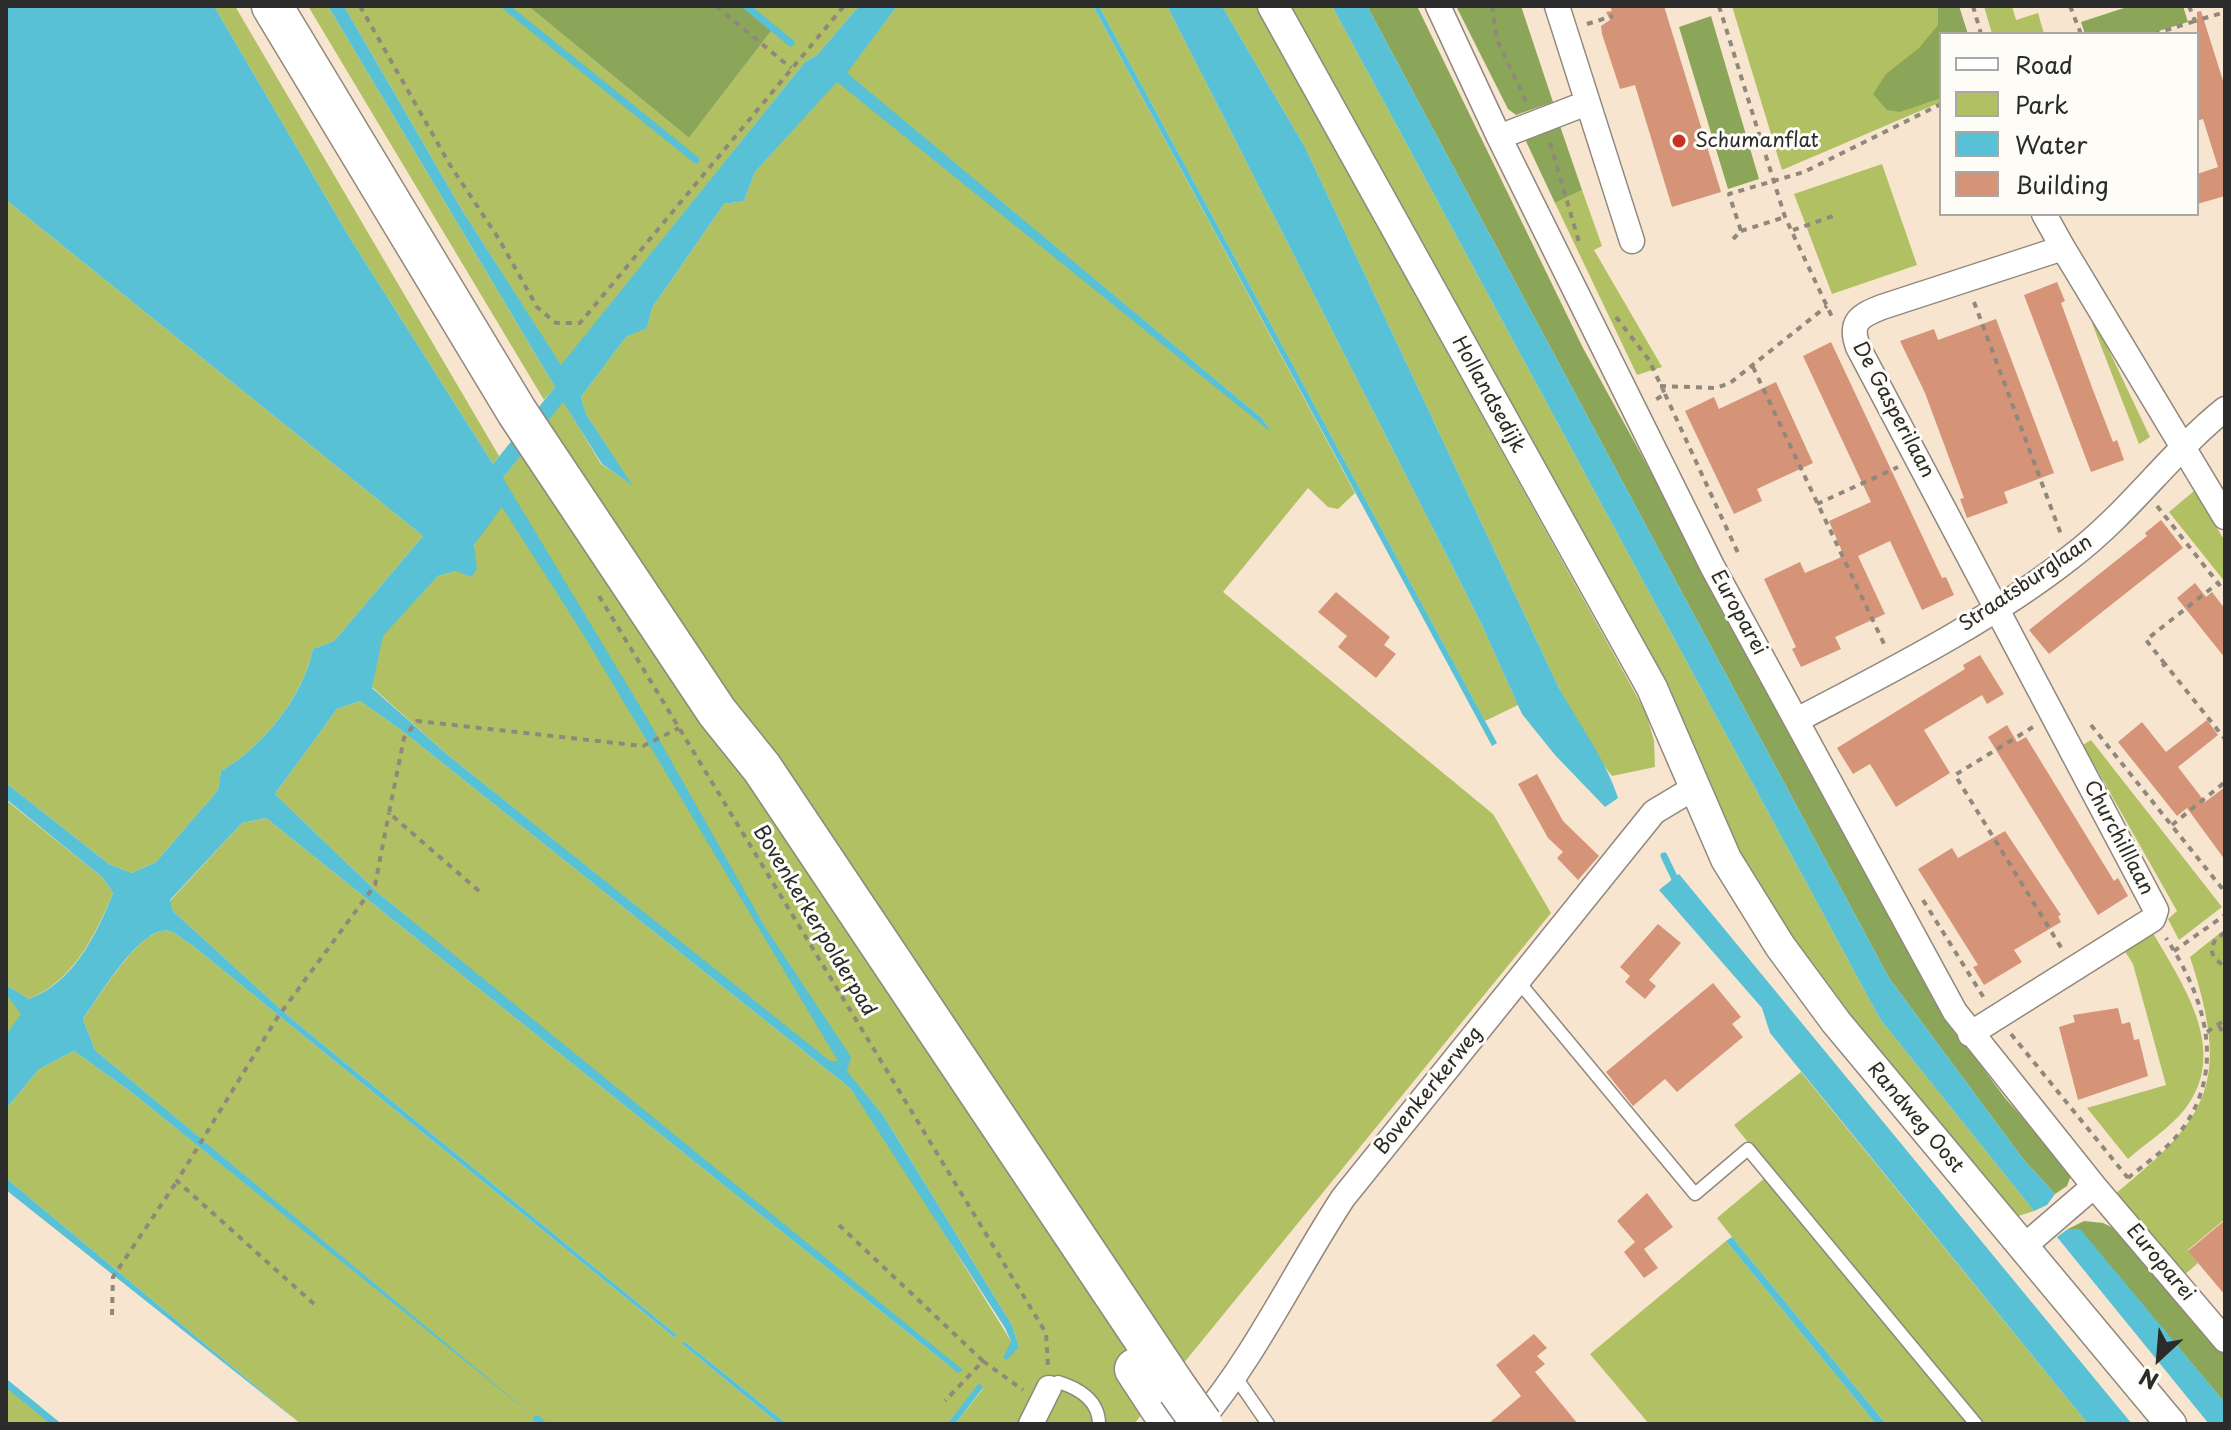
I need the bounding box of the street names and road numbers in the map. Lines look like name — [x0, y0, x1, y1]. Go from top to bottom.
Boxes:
street label: Hollandsedijk — [1446, 332, 1530, 458]
street label: De Gasperilaan — [1847, 338, 1939, 482]
street label: Straatsburglaan — [1955, 531, 2097, 637]
street label: Europarei — [1705, 566, 1771, 660]
street label: Churchilllaan — [2078, 777, 2158, 899]
street label: Bovenkerkerpolderpad — [747, 821, 881, 1021]
street label: Bovenkerkerweg — [1370, 1022, 1488, 1160]
street label: Randweg Oost — [1862, 1058, 1968, 1178]
street label: Europarei — [2121, 1220, 2199, 1306]

